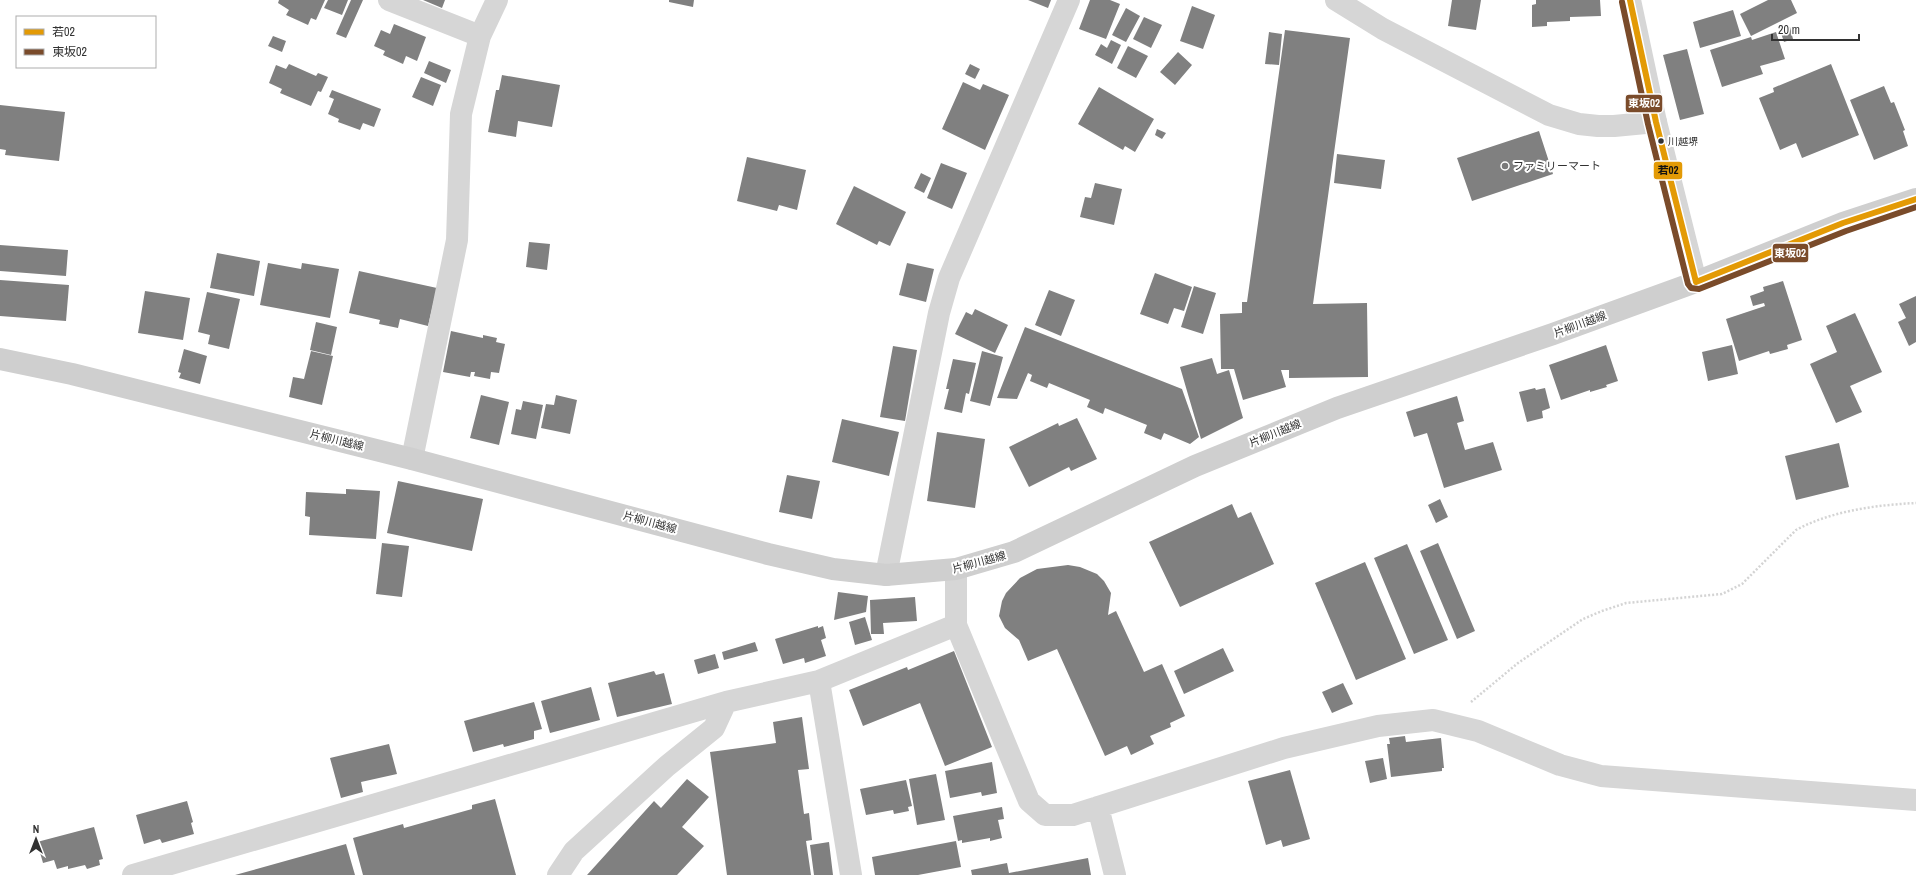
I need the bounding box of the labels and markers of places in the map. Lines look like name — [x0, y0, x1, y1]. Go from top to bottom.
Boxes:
place label: 川越堺 — [1668, 135, 1698, 148]
marker: 川越堺 — [1656, 136, 1666, 146]
place label: ファミリーマート — [1513, 159, 1601, 173]
marker: ファミリーマート — [1500, 161, 1510, 171]

